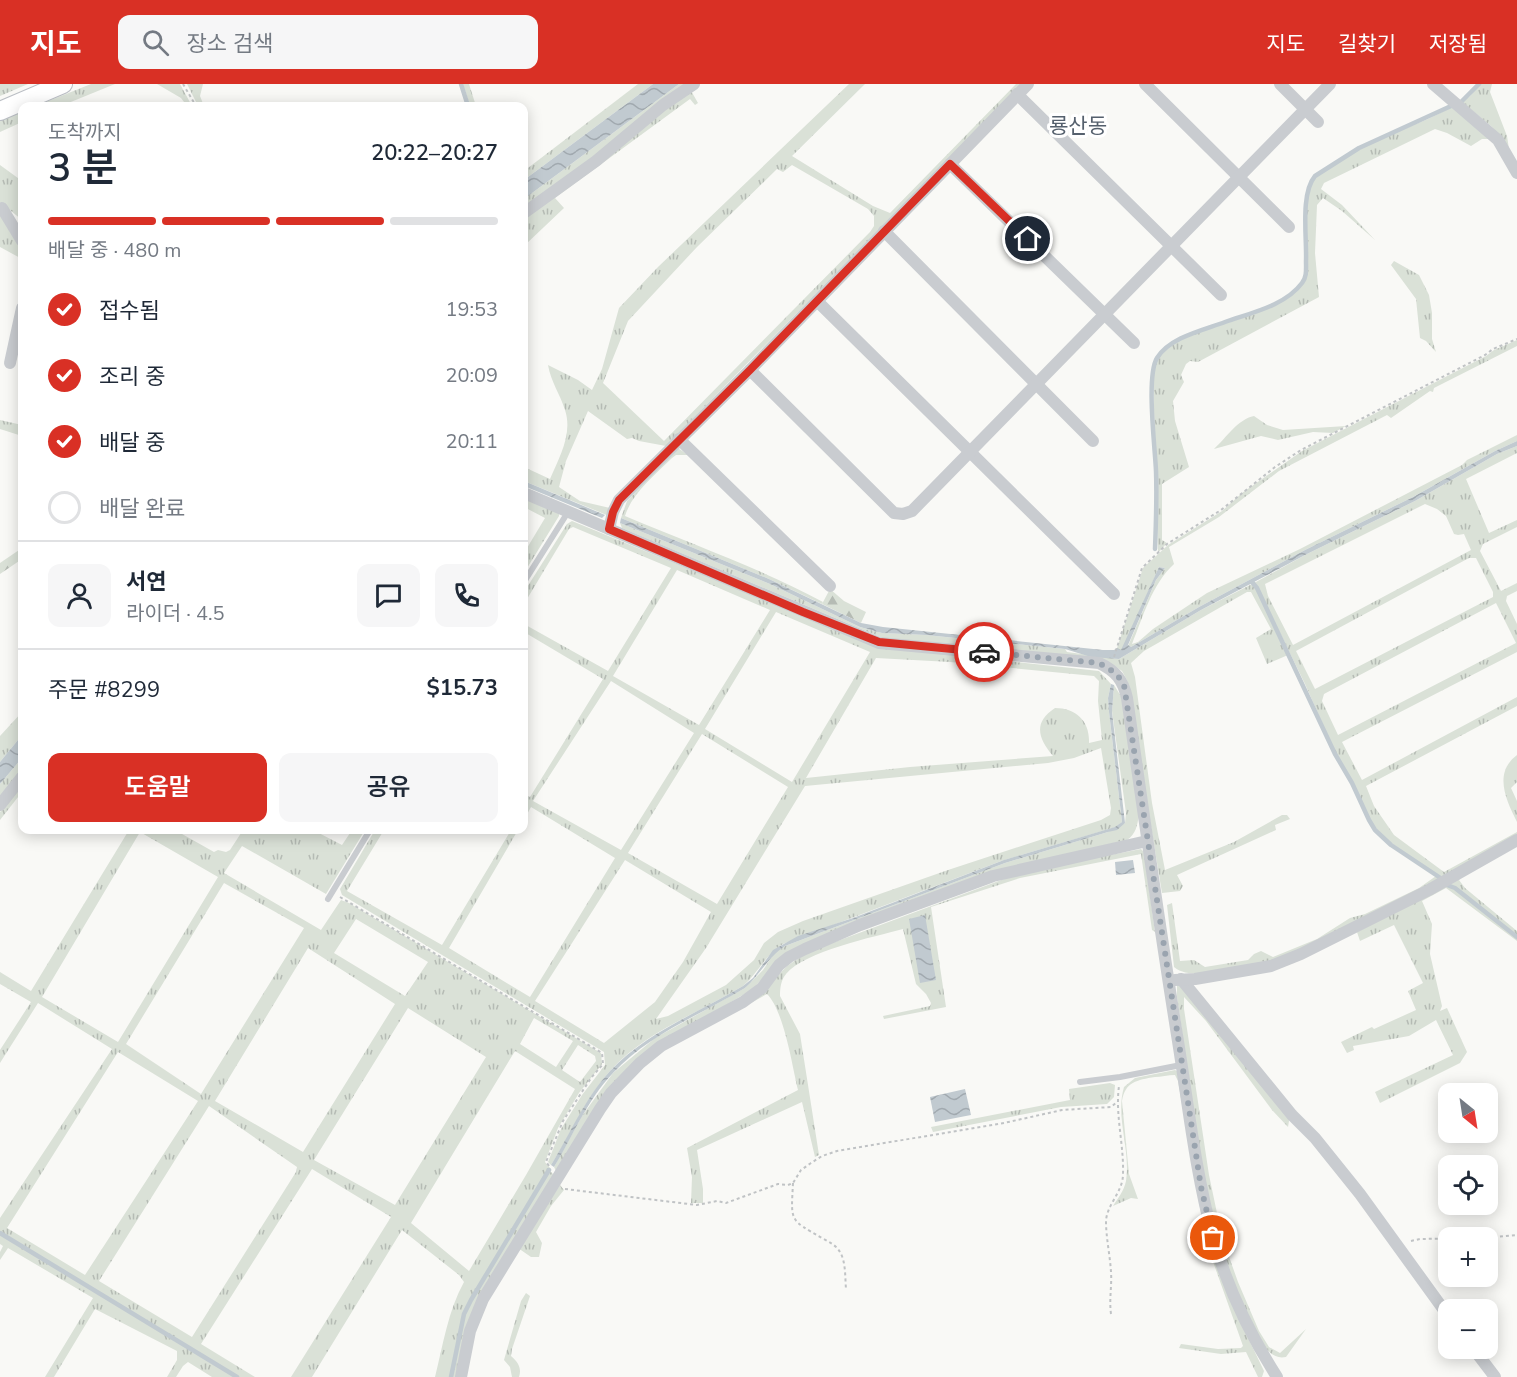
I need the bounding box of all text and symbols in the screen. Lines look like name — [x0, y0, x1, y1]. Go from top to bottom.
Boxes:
search box — [118, 15, 538, 69]
text: 지도 — [30, 25, 82, 63]
icon: search — [139, 26, 172, 59]
text: 장소 검색 — [187, 29, 273, 59]
text: 지도 — [1266, 30, 1305, 58]
text: 길찾기 — [1338, 30, 1396, 58]
text: 저장됨 — [1429, 30, 1487, 58]
district label: 룡산동 — [1049, 112, 1107, 140]
text: 도착까지 — [48, 119, 122, 146]
text: 20:22–20:27 — [371, 138, 498, 168]
text: 3 분 — [48, 142, 118, 195]
pin — [1002, 213, 1053, 264]
icon: home — [1011, 222, 1044, 255]
text: 배달 중 · 480 m — [48, 237, 181, 264]
icon: check — [48, 293, 81, 326]
text: 접수됨 — [99, 296, 160, 326]
text: 19:53 — [445, 296, 498, 323]
icon: check — [48, 359, 81, 392]
text: 조리 중 — [99, 362, 165, 392]
text: 20:09 — [445, 362, 498, 389]
icon: check — [48, 425, 81, 458]
text: 배달 중 — [99, 428, 165, 458]
text: 20:11 — [445, 428, 498, 455]
text: 배달 완료 — [99, 494, 186, 524]
button: person — [48, 564, 111, 627]
button: chat — [357, 564, 420, 627]
button: phone — [435, 564, 498, 627]
text: 서연 — [126, 567, 166, 597]
text: 라이더 · 4.5 — [126, 600, 225, 627]
courier — [954, 622, 1014, 682]
icon: car — [968, 636, 1001, 669]
text: $15.73 — [427, 673, 498, 703]
text: 주문 #8299 — [48, 675, 160, 705]
button: 도움말 — [48, 753, 267, 822]
button: 공유 — [279, 753, 498, 822]
north arrow — [1438, 1083, 1498, 1143]
map controls — [1438, 1083, 1498, 1359]
button: locate — [1438, 1155, 1498, 1215]
pin — [1187, 1212, 1238, 1263]
icon: bag — [1196, 1221, 1229, 1254]
button: + — [1438, 1227, 1498, 1287]
button: − — [1438, 1299, 1498, 1359]

